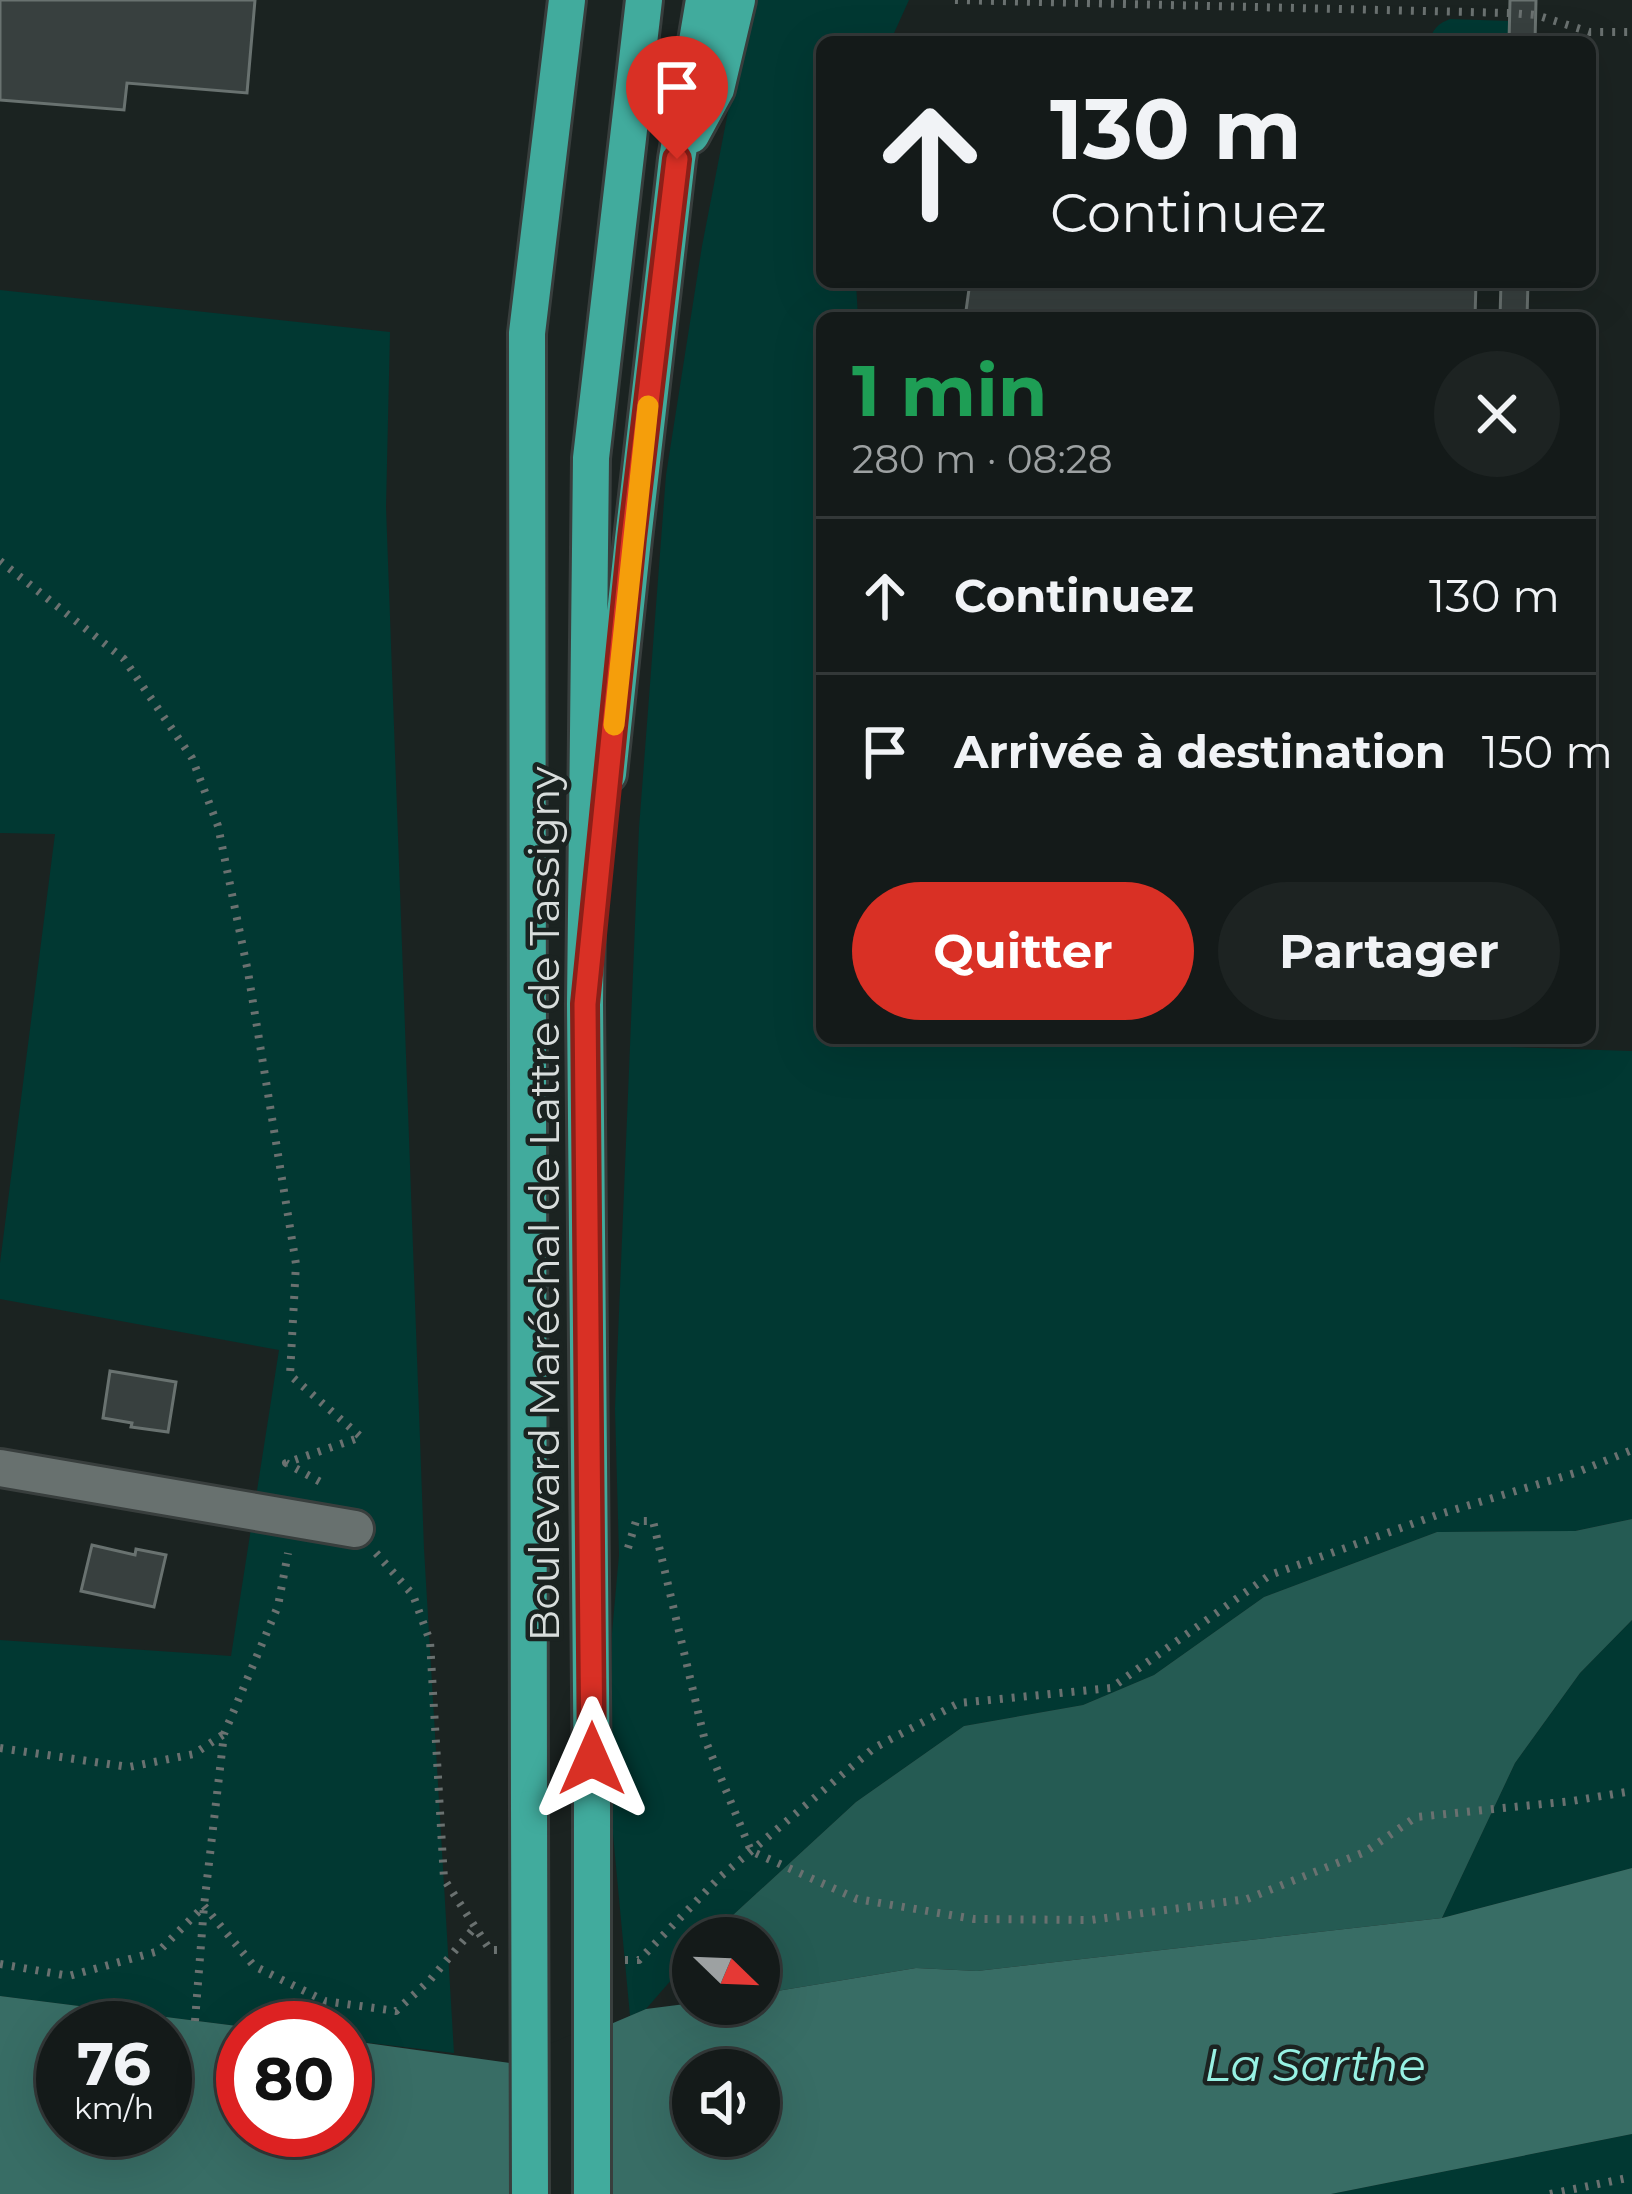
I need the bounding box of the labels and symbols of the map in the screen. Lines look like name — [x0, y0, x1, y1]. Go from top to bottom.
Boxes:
pin — [626, 36, 728, 159]
street label: Boulevard Maréchal de Lattre de Tassigny — [518, 766, 570, 1641]
position arrow — [529, 1696, 655, 1822]
north arrow — [672, 1917, 780, 2025]
speed limit sign: 80 — [216, 2001, 372, 2157]
water label: La Sarthe — [1204, 2037, 1426, 2092]

